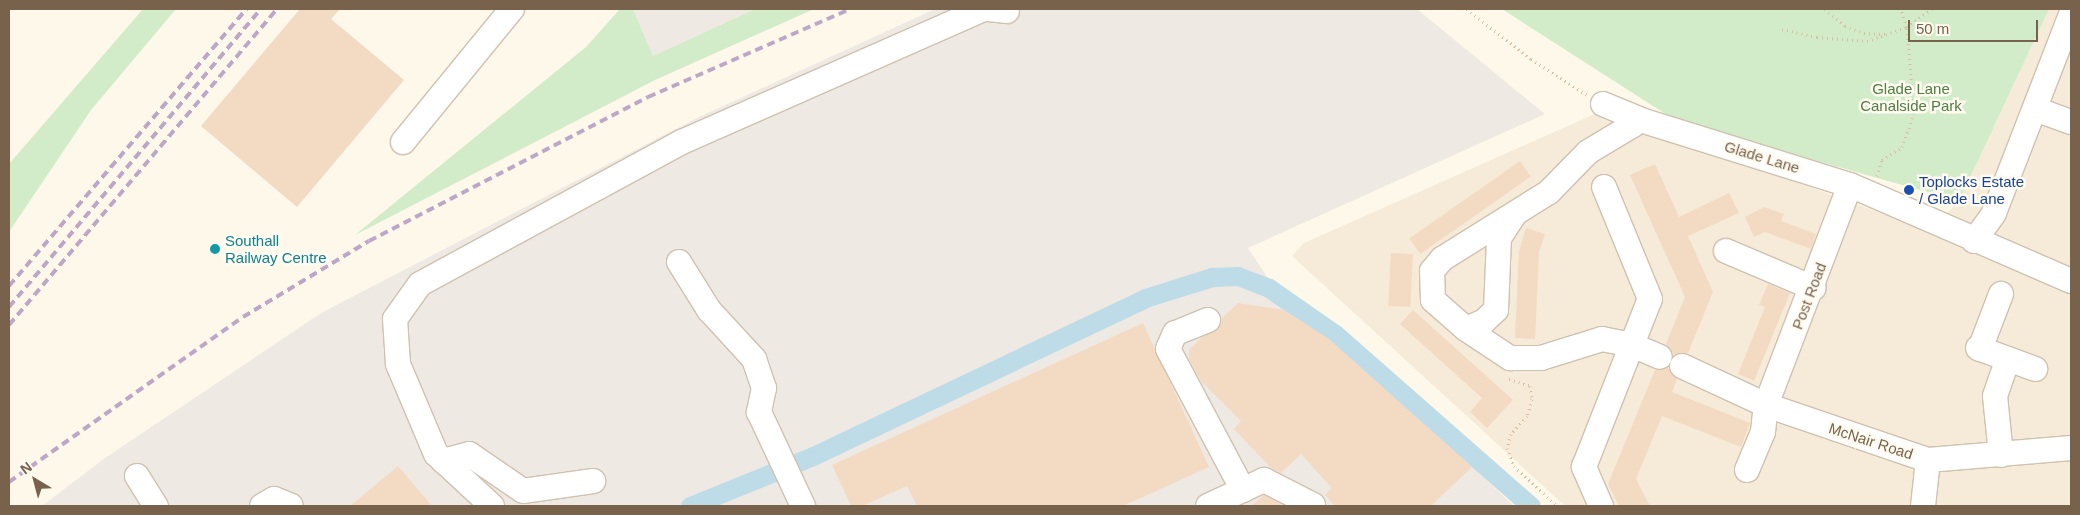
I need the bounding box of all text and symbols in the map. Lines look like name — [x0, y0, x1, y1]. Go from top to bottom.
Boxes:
scale bar — [1910, 10, 2040, 42]
text: 50 m — [1916, 20, 1949, 37]
park label: Glade Lane Canalside Park — [1860, 79, 1962, 114]
street label: Glade Lane — [1722, 137, 1802, 177]
place label: Toplocks Estate / Glade Lane — [1919, 172, 2024, 207]
marker: Toplocks Estate / Glade Lane — [1903, 184, 1915, 196]
place label: Southall Railway Centre — [225, 231, 327, 266]
marker: Southall Railway Centre — [209, 243, 221, 255]
street label: Post Road — [1788, 260, 1830, 332]
street label: McNair Road — [1827, 419, 1915, 463]
north arrow — [10, 455, 60, 505]
text: N — [17, 459, 35, 477]

